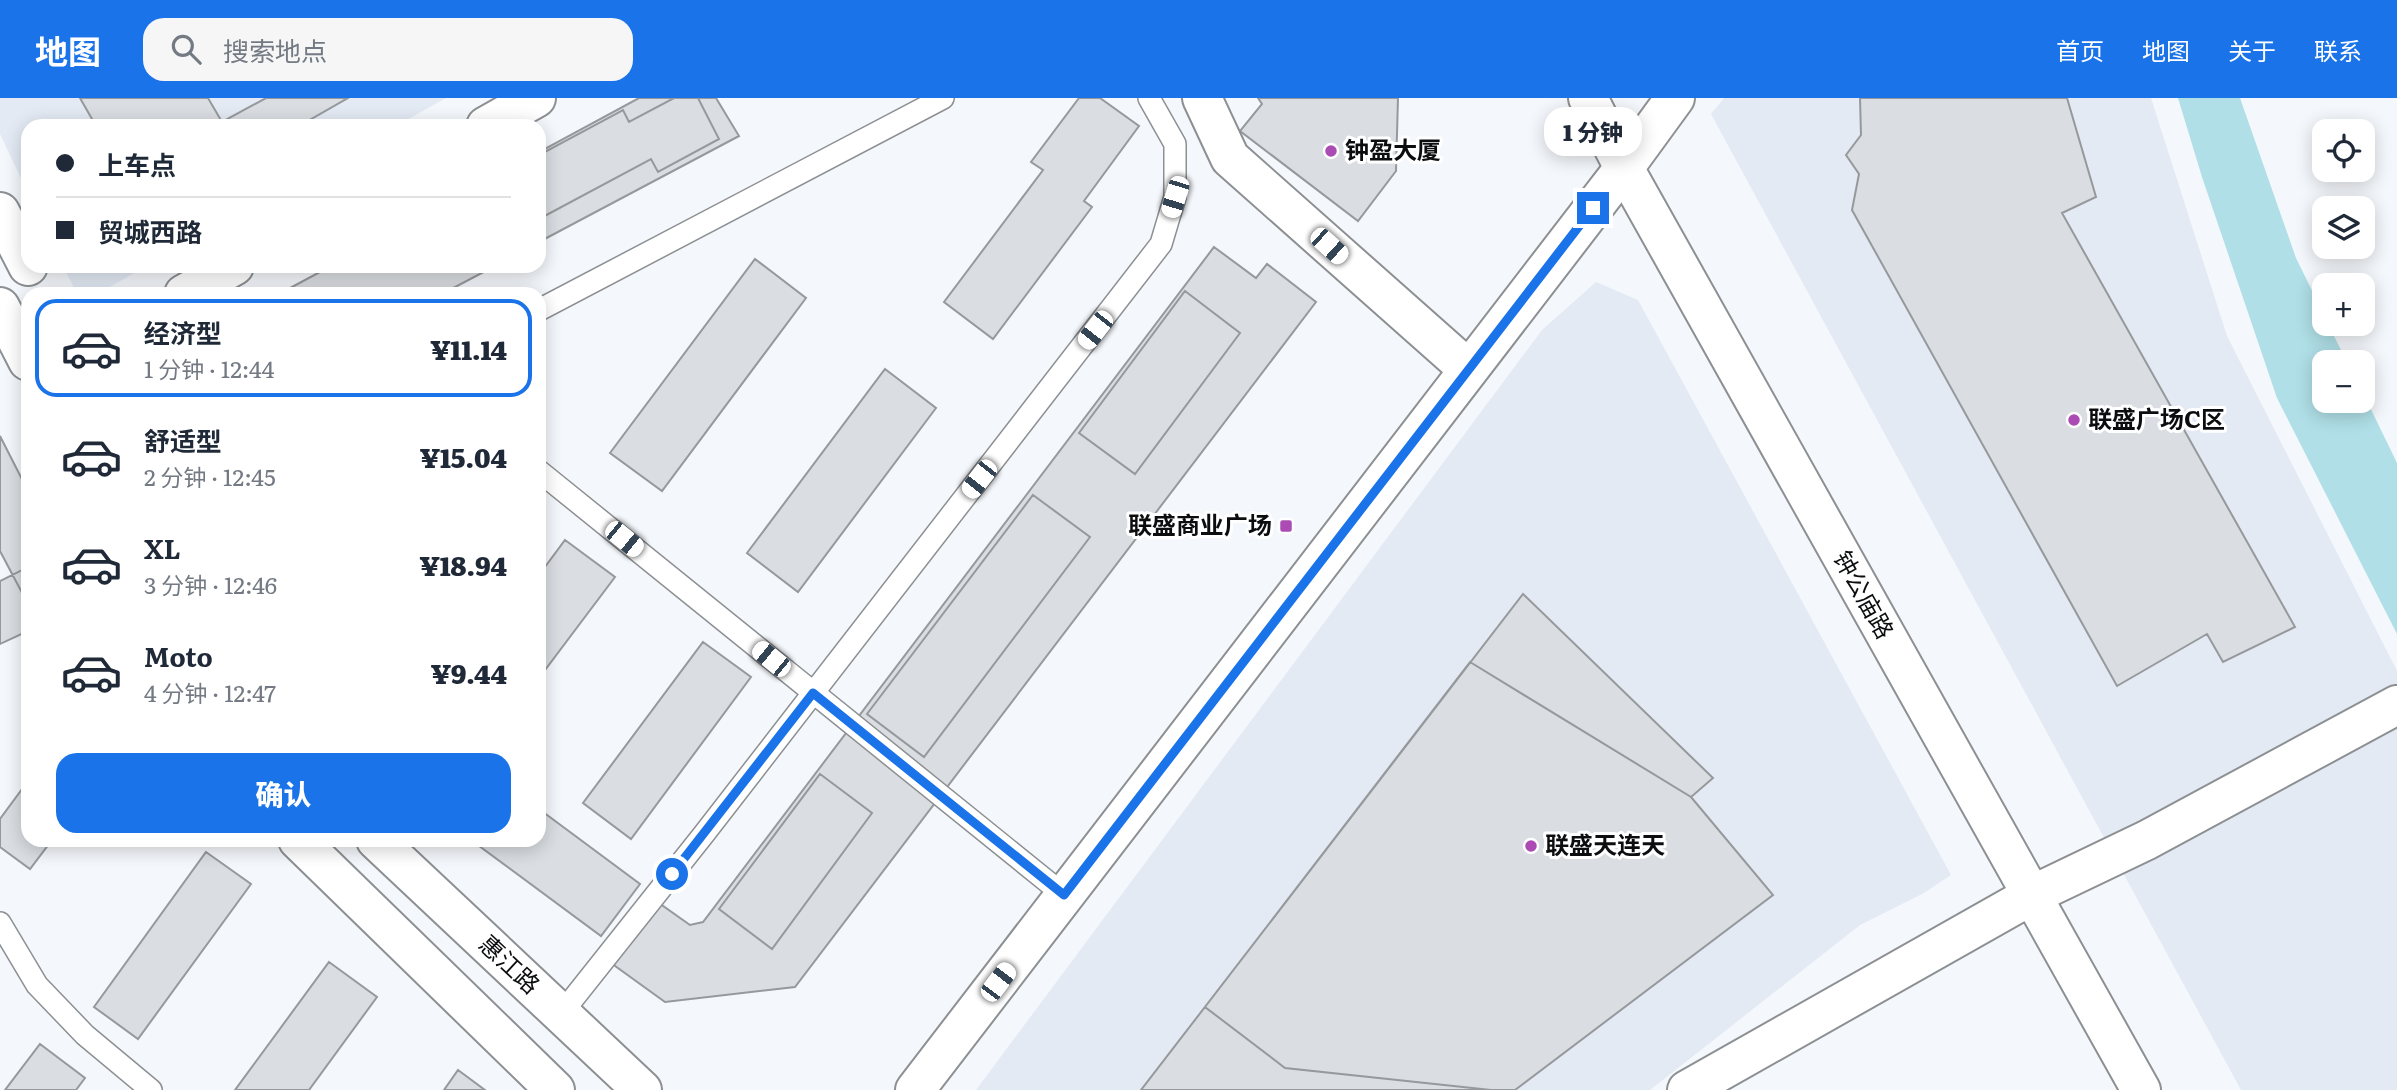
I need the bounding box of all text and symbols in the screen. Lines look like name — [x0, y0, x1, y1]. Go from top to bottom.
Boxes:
search box — [143, 18, 633, 81]
text: 地图 — [35, 25, 101, 74]
icon: search — [167, 30, 205, 68]
text: 搜索地点 — [223, 30, 327, 69]
text: 首页 — [2056, 32, 2104, 67]
text: 地图 — [2142, 32, 2190, 67]
text: 关于 — [2228, 32, 2276, 67]
text: 联系 — [2314, 32, 2362, 67]
callout: 1 分钟 — [1544, 106, 1642, 155]
text: 1 分钟 — [1563, 114, 1623, 148]
map controls — [2312, 119, 2375, 413]
button: locate — [2312, 119, 2375, 182]
place label: 钟盈大厦 — [1345, 131, 1441, 166]
marker: 钟盈大厦 — [1323, 143, 1339, 159]
text: 上车点 — [98, 144, 176, 183]
car — [1159, 174, 1192, 220]
route end — [1577, 192, 1609, 224]
button: layers — [2312, 196, 2375, 259]
text: 贸城西路 — [98, 211, 202, 250]
car — [1307, 224, 1352, 268]
button: + — [2312, 273, 2375, 336]
car — [1074, 307, 1117, 353]
text: 经济型 — [144, 312, 222, 351]
icon: car — [60, 317, 123, 380]
text: ¥11.14 — [430, 329, 507, 368]
button: − — [2312, 350, 2375, 413]
text: 1 分钟 · 12:44 — [144, 351, 274, 385]
place label: 联盛广场C区 — [2088, 400, 2225, 435]
marker: 联盛广场C区 — [2066, 412, 2082, 428]
text: 舒适型 — [144, 420, 222, 459]
icon: car — [60, 425, 123, 488]
text: ¥15.04 — [420, 437, 507, 476]
car — [958, 456, 1001, 502]
text: 2 分钟 · 12:45 — [144, 459, 276, 493]
place label: 联盛商业广场 — [1128, 506, 1272, 541]
car — [602, 518, 647, 560]
marker: 联盛商业广场 — [1278, 518, 1294, 534]
text: XL — [144, 528, 181, 567]
icon: car — [60, 533, 123, 596]
street label: 钟公庙路 — [1827, 543, 1904, 644]
text: ¥18.94 — [420, 545, 507, 584]
text: 3 分钟 · 12:46 — [144, 567, 277, 601]
text: Moto — [144, 636, 213, 675]
car — [749, 638, 794, 680]
icon: car — [60, 641, 123, 704]
text: ¥9.44 — [431, 653, 507, 692]
text: 4 分钟 · 12:47 — [144, 675, 276, 709]
button: 确认 — [56, 753, 511, 833]
place label: 联盛天连天 — [1545, 826, 1665, 861]
marker: 联盛天连天 — [1523, 838, 1539, 854]
route start — [656, 858, 688, 890]
street label: 惠江路 — [472, 926, 549, 1001]
car — [977, 959, 1020, 1005]

